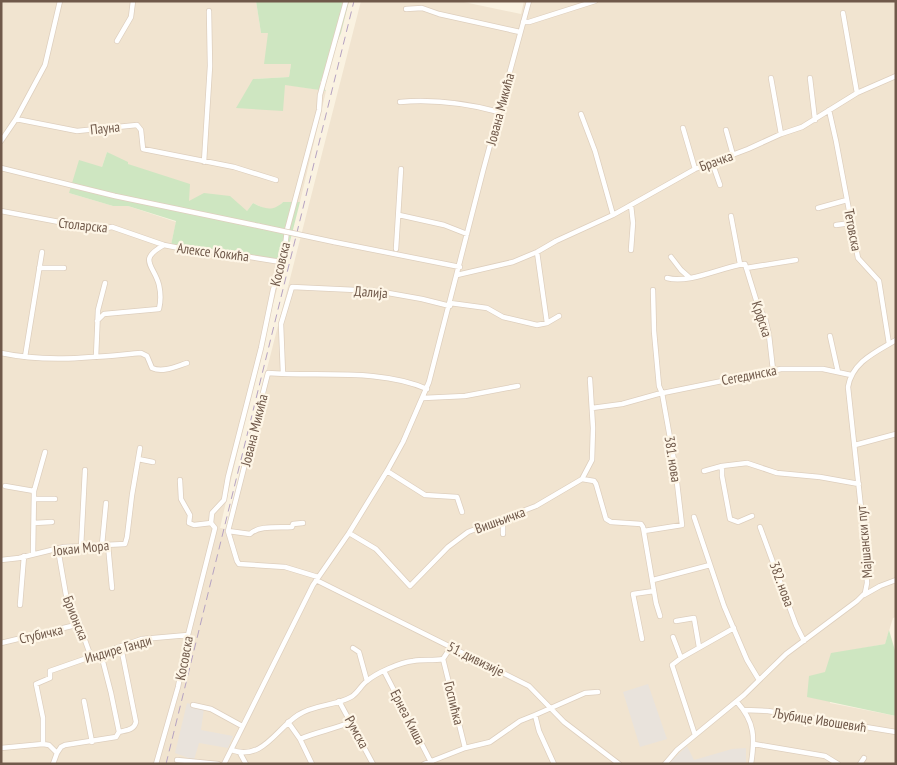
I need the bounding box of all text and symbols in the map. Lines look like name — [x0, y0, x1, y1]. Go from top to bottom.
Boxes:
street label: Јована Микића — [482, 71, 518, 148]
street label: Пауна — [89, 117, 121, 139]
street label: Брачка — [697, 147, 735, 175]
street label: Тетовска — [840, 207, 866, 253]
street label: Столарска — [57, 213, 109, 237]
street label: Алексе Кокића — [176, 239, 250, 265]
street label: Косовска — [266, 240, 294, 288]
street label: Далија — [354, 282, 388, 302]
street label: Крфска — [748, 299, 776, 339]
street label: Сегединска — [720, 361, 778, 389]
street label: Јована Микића — [236, 392, 272, 469]
street label: 381. нова — [660, 434, 686, 484]
street label: Вишњичка — [472, 503, 528, 537]
street label: Мајшански пут — [852, 504, 876, 579]
street label: Јокаи Мора — [51, 536, 110, 560]
street label: 382. нова — [766, 559, 798, 609]
street label: Брионска — [59, 593, 93, 643]
street label: Стубичка — [17, 620, 65, 648]
street label: Индире Ганди — [83, 631, 153, 667]
street label: Косовска — [171, 634, 197, 682]
street label: 51. дивизије — [445, 638, 508, 681]
street label: Госпићка — [440, 679, 468, 727]
street label: Ернеа Киша — [386, 686, 430, 748]
street label: Љубице Ивошевић — [771, 704, 868, 736]
street label: Румска — [341, 712, 373, 752]

